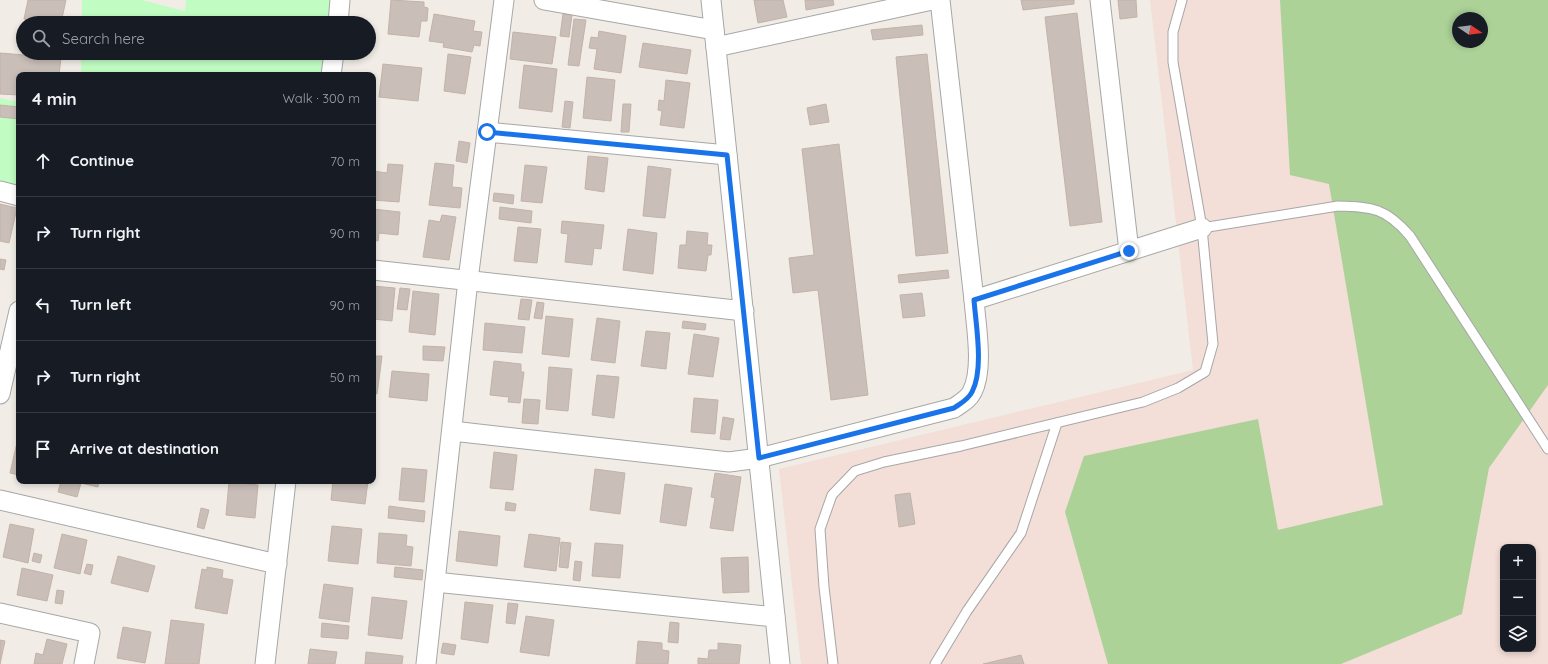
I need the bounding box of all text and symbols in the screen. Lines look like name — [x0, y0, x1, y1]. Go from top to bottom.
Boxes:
north arrow — [1452, 12, 1488, 48]
search box — [16, 16, 376, 60]
icon: search — [30, 27, 52, 49]
text: Search here — [62, 29, 145, 48]
text: 4 min — [32, 88, 77, 109]
text: Walk · 300 m — [282, 90, 360, 106]
route start — [478, 123, 496, 141]
icon: ahead — [32, 150, 54, 172]
text: Continue — [70, 151, 134, 170]
text: 70 m — [330, 153, 360, 169]
icon: right — [32, 222, 54, 244]
text: Turn right — [70, 223, 141, 242]
text: 90 m — [330, 225, 360, 241]
route end — [1120, 242, 1138, 260]
icon: left — [32, 294, 54, 316]
text: Turn left — [70, 295, 132, 314]
text: 90 m — [330, 297, 360, 313]
icon: right — [32, 366, 54, 388]
text: Turn right — [70, 367, 141, 386]
text: 50 m — [330, 369, 360, 385]
icon: arrive — [32, 438, 54, 460]
text: Arrive at destination — [70, 439, 219, 458]
map controls — [1500, 544, 1536, 652]
button: + — [1500, 544, 1536, 580]
button: − — [1500, 580, 1536, 616]
button: layers — [1500, 616, 1536, 652]

